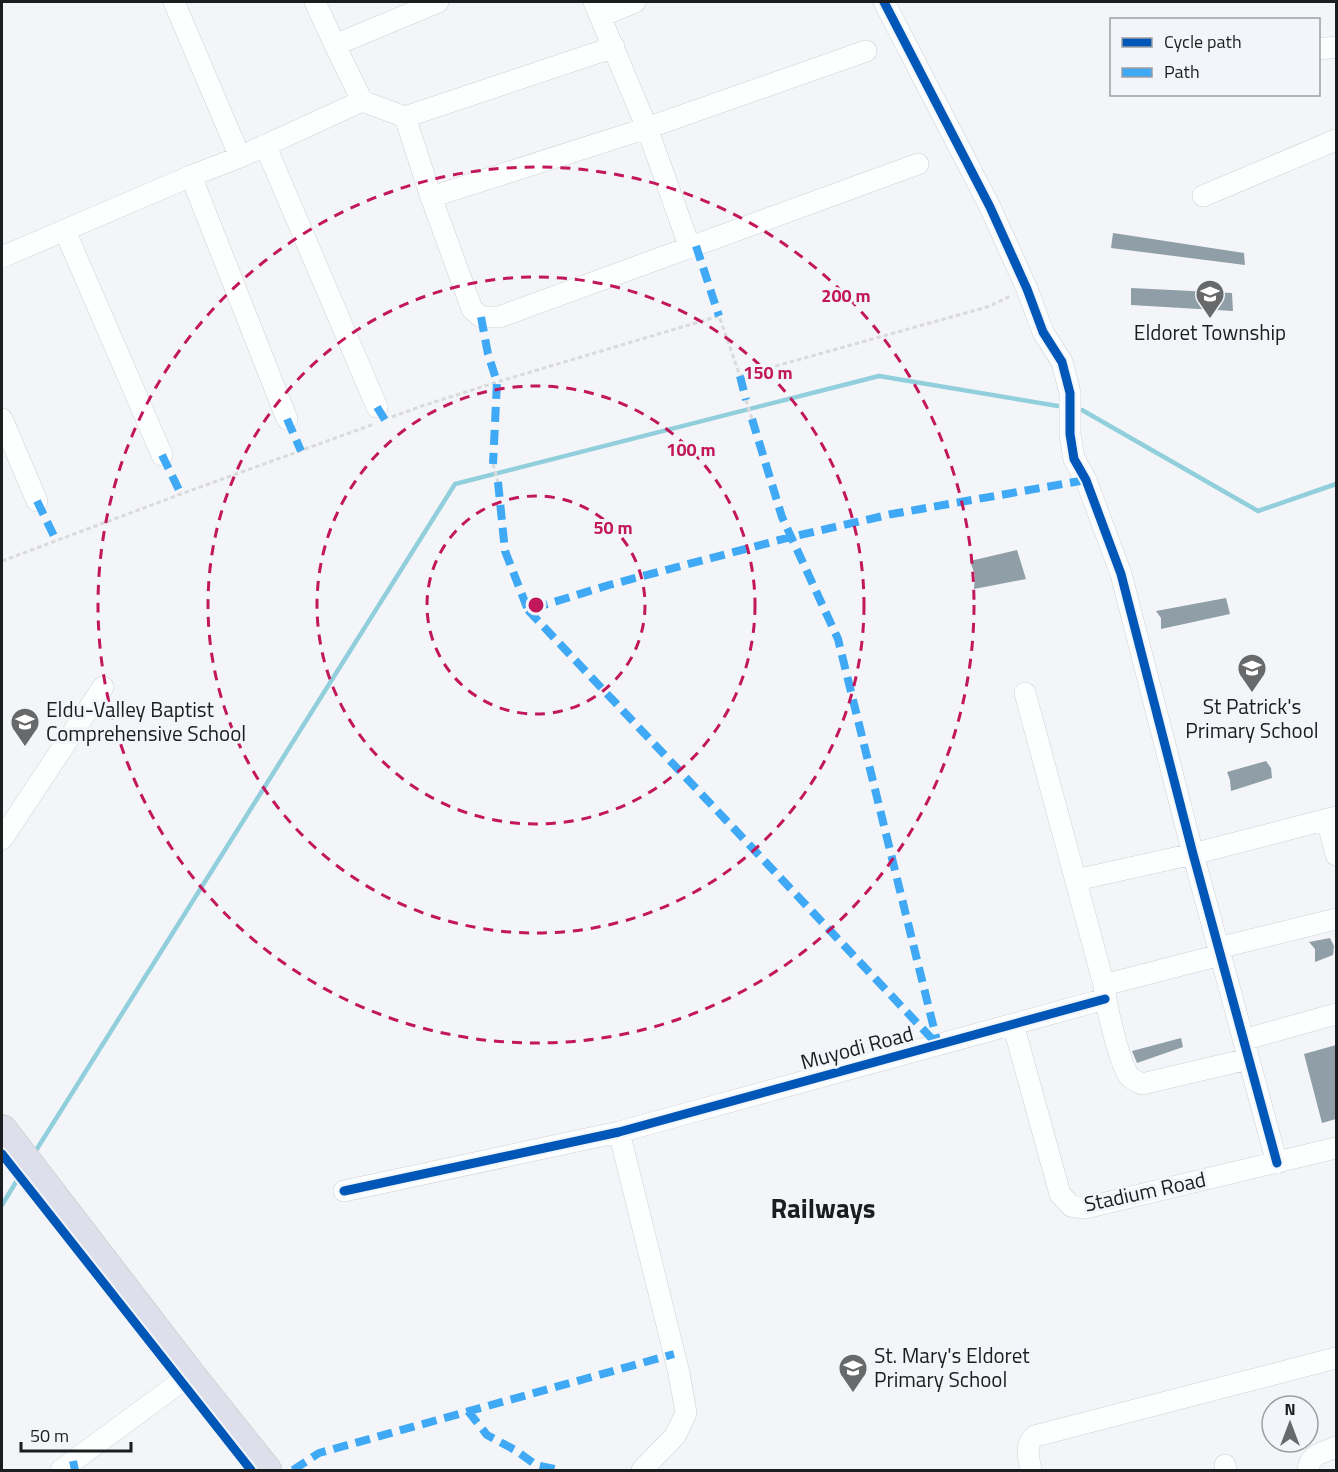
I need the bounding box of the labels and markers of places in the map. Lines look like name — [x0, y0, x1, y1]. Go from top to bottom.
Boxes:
school or university icon: Eldoret Township — [1194, 278, 1226, 320]
place label: Eldoret Township — [1134, 316, 1286, 348]
centre of rings — [526, 595, 546, 615]
school or university icon: St Patrick's Primary School — [1236, 652, 1268, 694]
place label: St Patrick's Primary School — [1185, 690, 1319, 746]
place label: Eldu-Valley Baptist Comprehensive School — [46, 693, 246, 749]
school or university icon: Eldu-Valley Baptist Comprehensive School — [9, 706, 41, 748]
place label: St. Mary's Eldoret Primary School — [874, 1339, 1030, 1395]
school or university icon: St. Mary's Eldoret Primary School — [837, 1352, 869, 1394]

